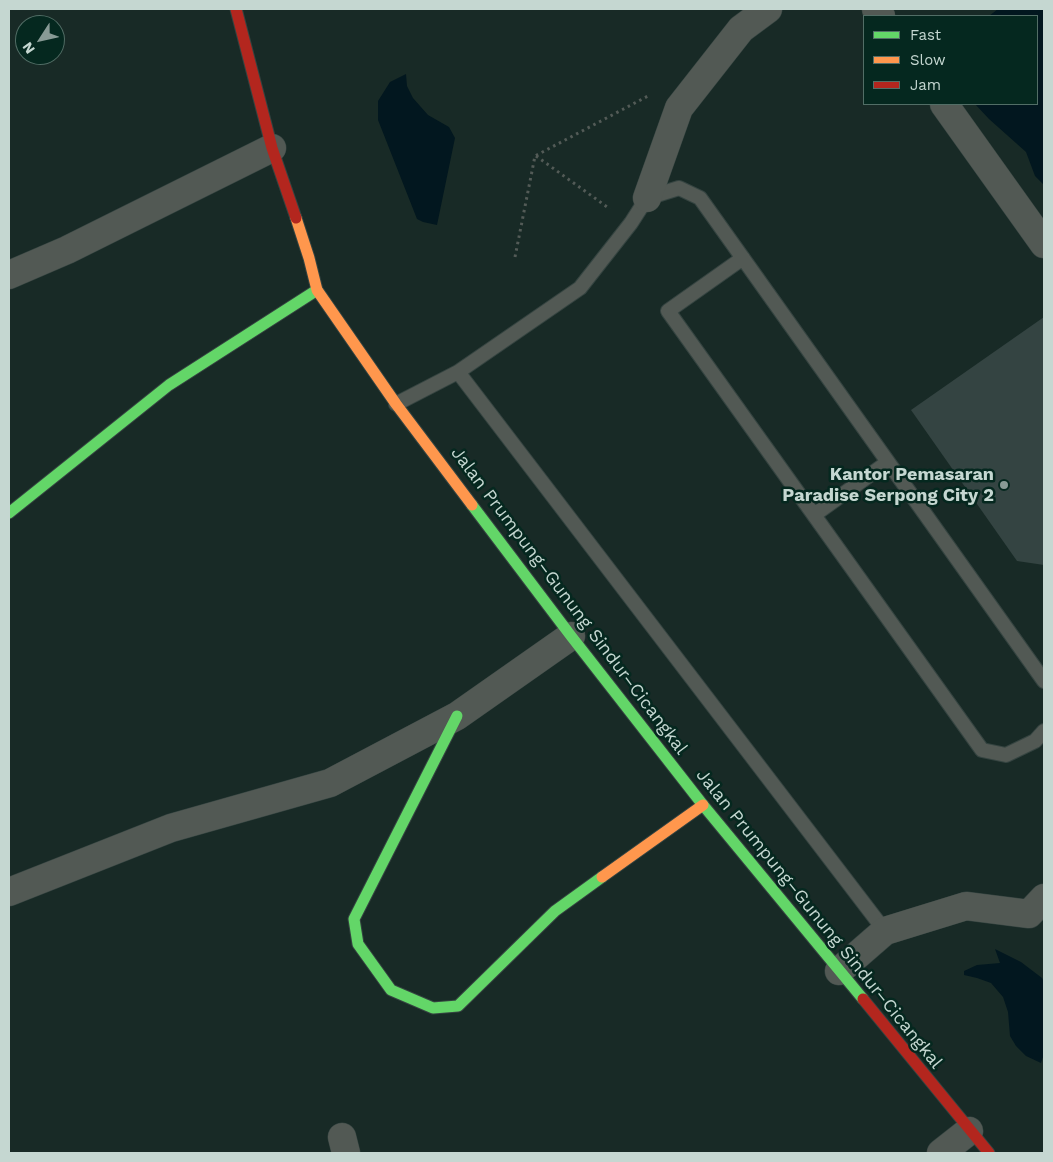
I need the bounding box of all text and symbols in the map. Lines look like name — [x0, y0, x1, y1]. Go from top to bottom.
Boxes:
north arrow — [15, 15, 65, 65]
legend — [863, 15, 1038, 105]
text: Fast — [910, 26, 941, 44]
text: N — [19, 39, 38, 57]
text: Slow — [910, 51, 946, 69]
text: Jam — [910, 76, 941, 94]
street label: Jalan Prumpung–Gunung Sindur–Cicangkal — [446, 443, 692, 759]
place label: Kantor Pemasaran Paradise Serpong City 2 — [782, 464, 994, 506]
marker: Kantor Pemasaran Paradise Serpong City 2 — [998, 479, 1010, 491]
street label: Jalan Prumpung–Gunung Sindur–Cicangkal — [691, 765, 947, 1073]

